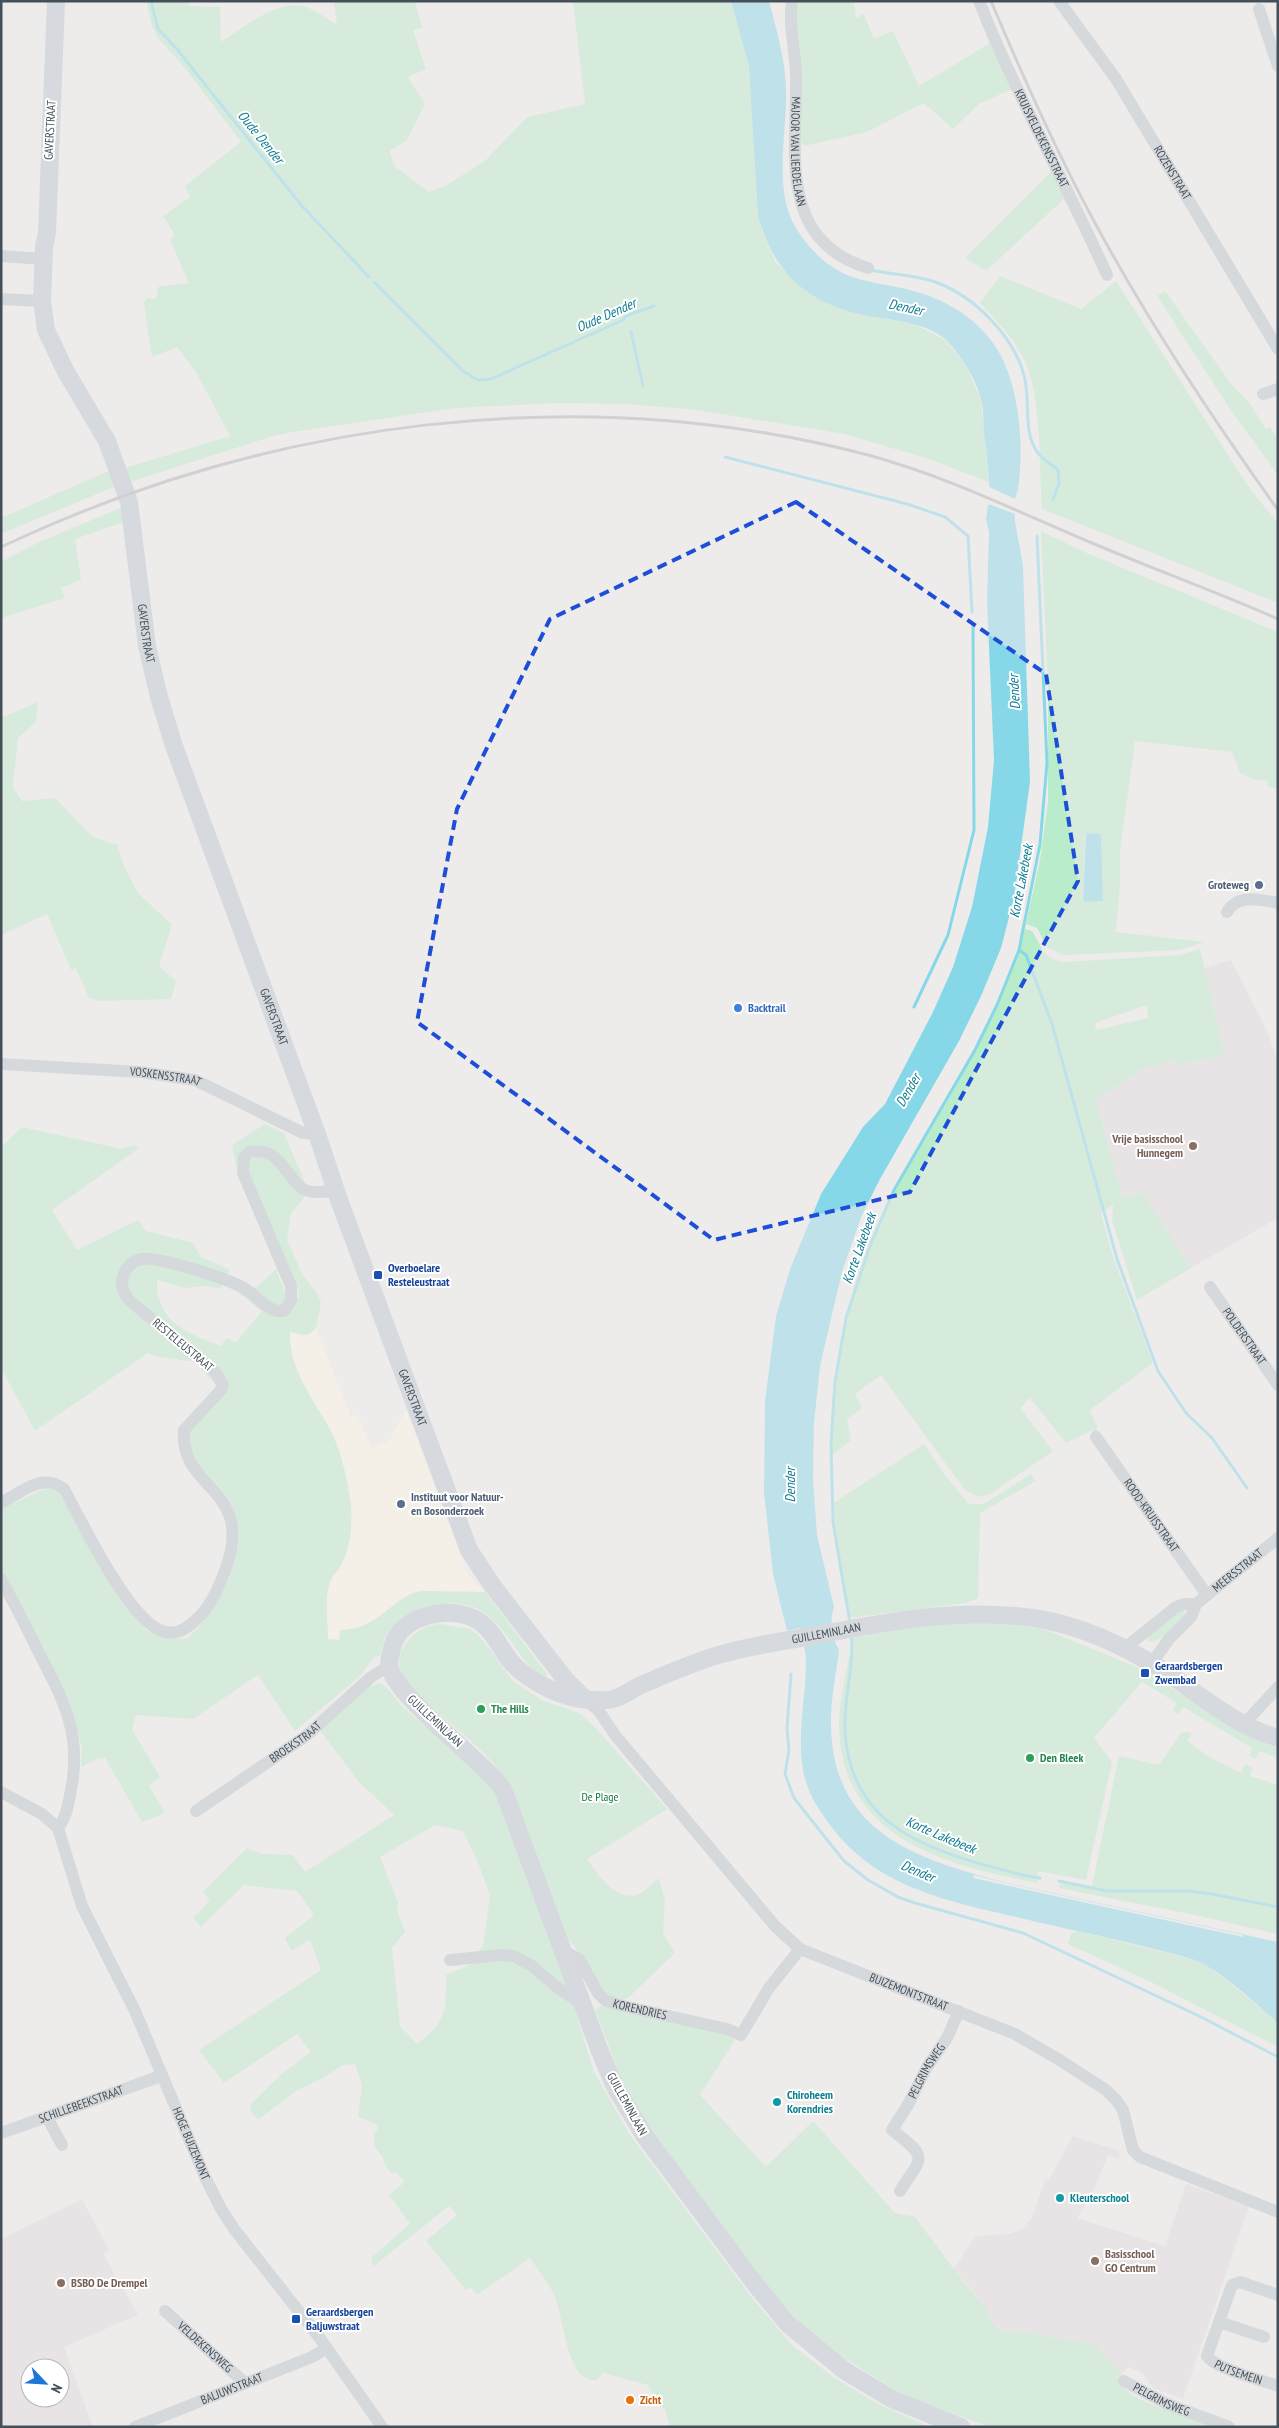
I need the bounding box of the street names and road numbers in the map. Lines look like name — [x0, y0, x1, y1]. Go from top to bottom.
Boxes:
street label: KRUISVELDEKENSSTRAAT — [1012, 87, 1073, 190]
street label: MAJOOR VAN LIERDELAAN — [788, 96, 810, 208]
street label: GAVERSTRAAT — [40, 99, 59, 160]
street label: ROZENSTRAAT — [1151, 143, 1195, 203]
street label: GAVERSTRAAT — [135, 603, 159, 665]
street label: GAVERSTRAAT — [257, 986, 292, 1048]
street label: VOSKENSSTRAAT — [128, 1063, 205, 1089]
street label: POLDERSTRAAT — [1220, 1305, 1270, 1368]
street label: RESTELEUSTRAAT — [150, 1315, 217, 1375]
street label: GAVERSTRAAT — [395, 1367, 430, 1429]
street label: ROOD-KRUISSTRAAT — [1121, 1476, 1183, 1555]
street label: MEERSSTRAAT — [1209, 1545, 1266, 1595]
street label: GUILLEMINLAAN — [791, 1619, 862, 1646]
street label: GUILLEMINLAAN — [405, 1691, 466, 1750]
street label: BROEKSTRAAT — [266, 1717, 325, 1766]
street label: BUIZEMONTSTRAAT — [867, 1969, 951, 2014]
street label: KORENDRIES — [611, 1995, 668, 2022]
street label: PELGRIMSWEG — [904, 2040, 948, 2101]
street label: GUILLEMINLAAN — [604, 2070, 651, 2138]
street label: SCHILLEBEEKSTRAAT — [36, 2082, 126, 2126]
street label: HOGE BUIZEMONT — [169, 2105, 214, 2183]
street label: VELDEKENSWEG — [174, 2317, 236, 2375]
street label: PUTSEMEIN — [1212, 2356, 1264, 2387]
street label: BALJUWSTRAAT — [198, 2369, 265, 2407]
street label: PELGRIMSWEG — [1131, 2379, 1192, 2419]

